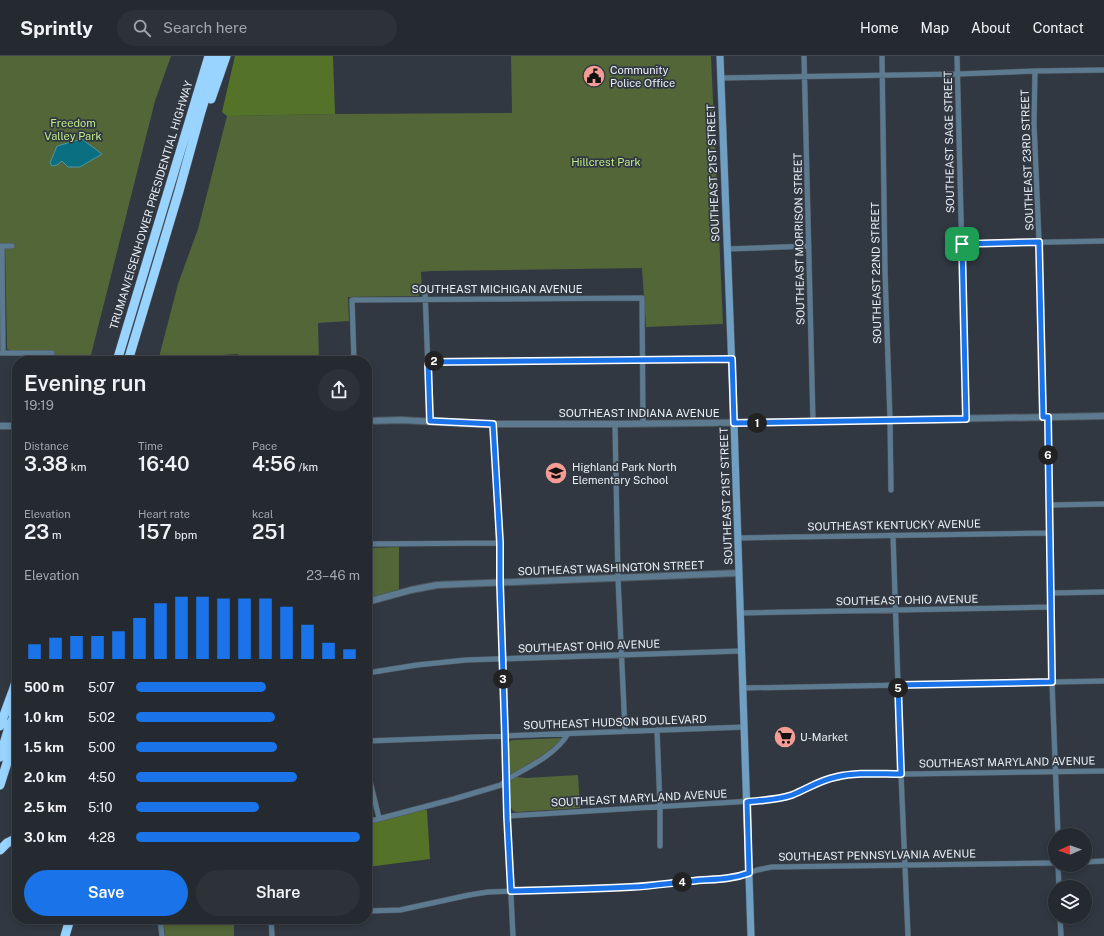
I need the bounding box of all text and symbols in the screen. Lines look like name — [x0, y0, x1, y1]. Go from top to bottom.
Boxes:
search box — [117, 10, 397, 46]
text: Sprintly — [20, 17, 93, 39]
icon: search — [131, 17, 153, 39]
text: Search here — [163, 19, 247, 36]
text: Home — [860, 20, 899, 36]
text: Map — [921, 20, 949, 36]
text: About — [971, 20, 1011, 36]
text: Contact — [1033, 20, 1084, 36]
public building icon: Community Police Office — [581, 63, 607, 89]
place label: Community Police Office — [610, 64, 675, 89]
street label: SOUTHEAST SAGE STREET — [942, 70, 956, 213]
street label: TRUMAN/EISENHOWER PRESIDENTIAL HIGHWAY — [107, 79, 195, 331]
street label: SOUTHEAST 23RD STREET — [1019, 89, 1035, 231]
street label: SOUTHEAST 21ST STREET — [705, 104, 721, 242]
park label: Freedom Valley Park — [44, 117, 102, 142]
street label: SOUTHEAST MORRISON STREET — [791, 152, 807, 325]
park label: Hillcrest Park — [571, 156, 641, 168]
street label: SOUTHEAST 22ND STREET — [869, 201, 883, 344]
pin — [945, 227, 979, 261]
icon: arrive — [951, 233, 973, 255]
street label: SOUTHEAST MICHIGAN AVENUE — [411, 283, 583, 295]
pin: 2 — [424, 351, 444, 371]
text: 2 — [431, 355, 438, 367]
button: share — [318, 369, 360, 411]
text: Evening run — [24, 370, 146, 396]
text: 19:19 — [24, 398, 54, 413]
street label: SOUTHEAST INDIANA AVENUE — [559, 407, 720, 419]
pin: 1 — [747, 413, 767, 433]
text: 1 — [755, 417, 759, 429]
street label: SOUTHEAST 21ST STREET — [718, 427, 734, 565]
text: Distance — [24, 440, 69, 452]
text: Time — [138, 440, 163, 452]
text: Pace — [252, 440, 277, 452]
pin: 6 — [1038, 445, 1058, 465]
text: 6 — [1044, 449, 1052, 461]
text: 3.38 — [24, 452, 68, 476]
text: 16:40 — [138, 452, 190, 476]
text: 4:56 — [252, 452, 296, 476]
school or university icon: Highland Park North Elementary School — [543, 460, 569, 486]
text: km — [68, 461, 86, 473]
text: /km — [296, 461, 318, 473]
place label: Highland Park North Elementary School — [572, 461, 677, 486]
text: Elevation — [24, 508, 71, 520]
text: Heart rate — [138, 508, 190, 520]
text: kcal — [252, 508, 273, 520]
street label: SOUTHEAST KENTUCKY AVENUE — [807, 517, 981, 533]
text: 23 — [24, 520, 49, 544]
text: 157 — [138, 520, 172, 544]
text: 251 — [252, 520, 286, 544]
text: m — [49, 529, 62, 541]
text: bpm — [172, 529, 197, 541]
street label: SOUTHEAST WASHINGTON STREET — [517, 559, 705, 577]
text: Elevation — [24, 568, 79, 583]
text: 23–46 m — [306, 568, 360, 583]
street label: SOUTHEAST OHIO AVENUE — [836, 593, 979, 607]
street label: SOUTHEAST OHIO AVENUE — [518, 638, 661, 654]
pin: 3 — [493, 669, 513, 689]
text: 3 — [499, 673, 507, 685]
pin: 5 — [888, 678, 908, 698]
text: 500 m — [24, 680, 64, 695]
text: 5:07 — [88, 680, 115, 695]
text: 5 — [894, 682, 902, 694]
text: 1.0 km — [24, 710, 64, 725]
text: 5:02 — [88, 710, 115, 725]
street label: SOUTHEAST HUDSON BOULEVARD — [523, 713, 707, 731]
supermarket icon: U-Market — [772, 724, 798, 750]
place label: U-Market — [800, 731, 848, 743]
text: 1.5 km — [24, 740, 64, 755]
text: 5:00 — [88, 740, 115, 755]
street label: SOUTHEAST MARYLAND AVENUE — [919, 754, 1096, 770]
text: 2.0 km — [24, 770, 66, 785]
text: 4:50 — [88, 770, 115, 785]
street label: SOUTHEAST MARYLAND AVENUE — [550, 787, 728, 809]
text: 2.5 km — [24, 800, 67, 815]
text: 5:10 — [88, 800, 113, 815]
north arrow — [1048, 828, 1092, 872]
map controls — [1048, 828, 1092, 924]
text: 3.0 km — [24, 830, 67, 845]
text: 4:28 — [88, 830, 116, 845]
street label: SOUTHEAST PENNSYLVANIA AVENUE — [778, 847, 976, 863]
button: Save — [24, 870, 188, 916]
button: Share — [196, 870, 360, 916]
pin: 4 — [672, 872, 692, 892]
text: 4 — [678, 876, 686, 888]
button: layers — [1048, 880, 1092, 924]

